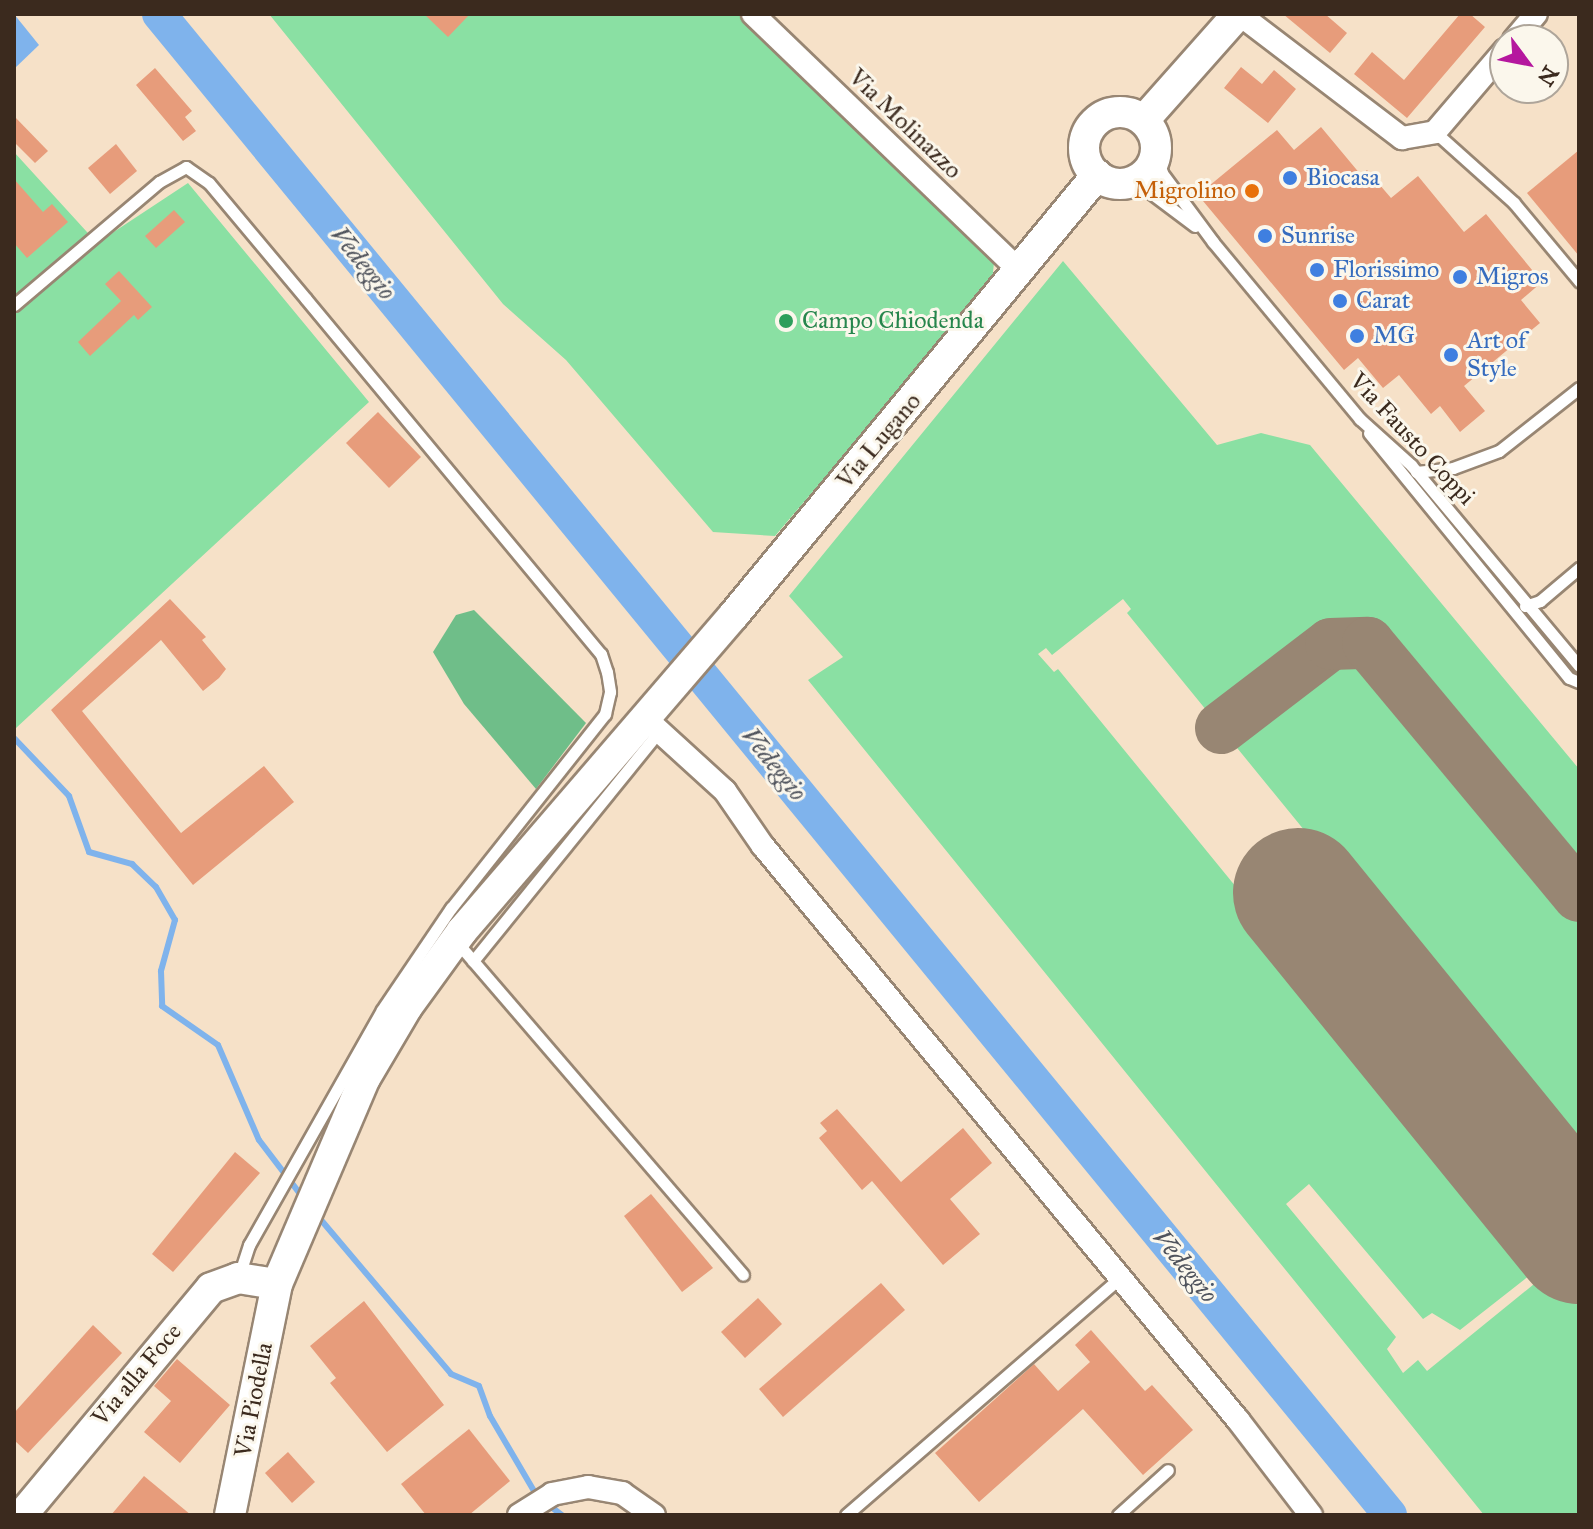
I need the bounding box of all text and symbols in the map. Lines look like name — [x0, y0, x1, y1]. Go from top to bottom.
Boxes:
north arrow — [1489, 24, 1569, 104]
text: N — [1532, 61, 1564, 91]
street label: Via Molinazzo — [843, 63, 967, 185]
place label: Biocasa — [1306, 164, 1380, 192]
marker: Biocasa — [1281, 169, 1299, 187]
place label: Migrolino — [1134, 177, 1236, 205]
marker: Migrolino — [1243, 182, 1261, 200]
water label: Vedeggio — [324, 220, 402, 306]
place label: Sunrise — [1281, 222, 1355, 250]
marker: Sunrise — [1256, 227, 1274, 245]
place label: Florissimo — [1333, 256, 1439, 284]
marker: Florissimo — [1308, 261, 1326, 279]
place label: Migros — [1476, 263, 1548, 291]
marker: Migros — [1451, 268, 1469, 286]
place label: Carat — [1356, 287, 1410, 315]
marker: Carat — [1331, 292, 1349, 310]
place label: Campo Chiodenda — [802, 307, 984, 335]
marker: Campo Chiodenda — [777, 312, 795, 330]
place label: MG — [1373, 322, 1415, 350]
marker: MG — [1348, 327, 1366, 345]
place label: Art of Style — [1467, 327, 1526, 383]
marker: Art of Style — [1442, 346, 1460, 364]
street label: Via Fausto Coppi — [1343, 367, 1481, 511]
street label: Via Lugano — [831, 387, 927, 495]
water label: Vedeggio — [735, 721, 813, 807]
water label: Vedeggio — [1146, 1223, 1224, 1309]
street label: Via alla Foce — [86, 1318, 188, 1432]
street label: Via Piodella — [229, 1340, 279, 1460]

